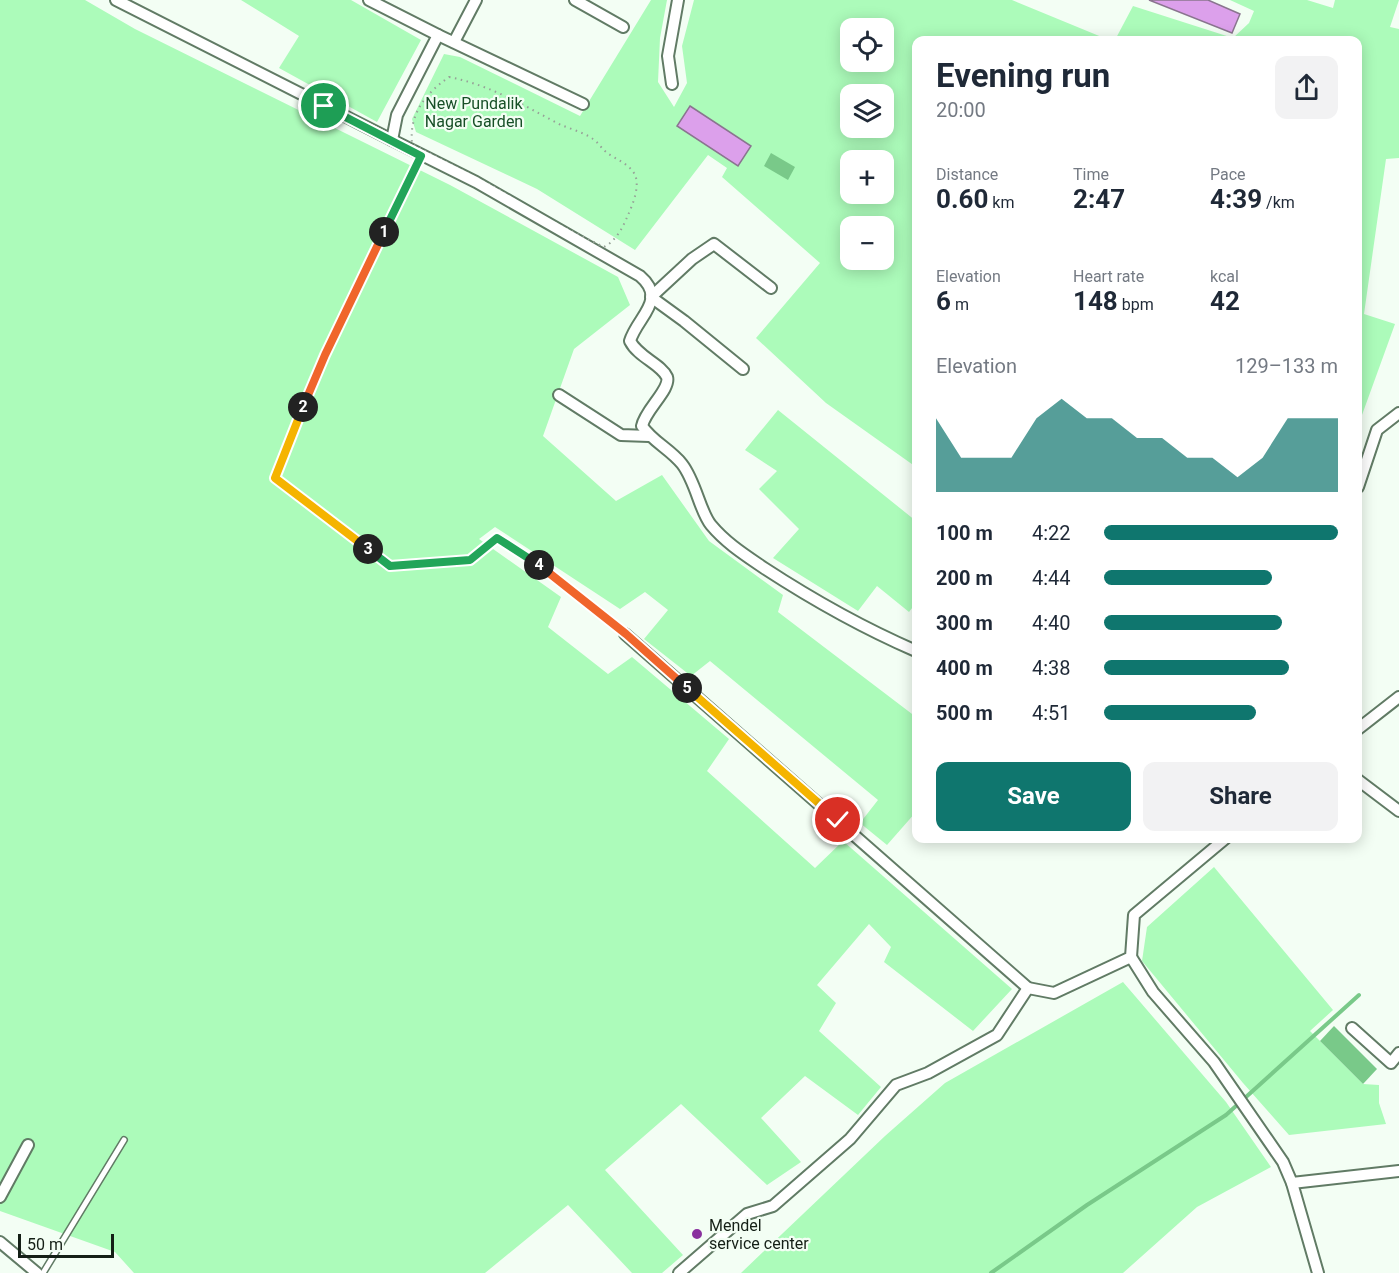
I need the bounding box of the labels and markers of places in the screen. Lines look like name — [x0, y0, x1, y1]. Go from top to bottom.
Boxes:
pin — [298, 80, 349, 131]
pin: 1 — [369, 217, 399, 247]
pin: 2 — [288, 392, 318, 422]
pin: 3 — [353, 534, 383, 564]
pin: 4 — [524, 550, 554, 580]
pin: 5 — [672, 673, 702, 703]
pin — [812, 794, 863, 845]
place label: Mendel service center — [709, 1216, 809, 1253]
marker: Mendel service center — [690, 1227, 704, 1241]

